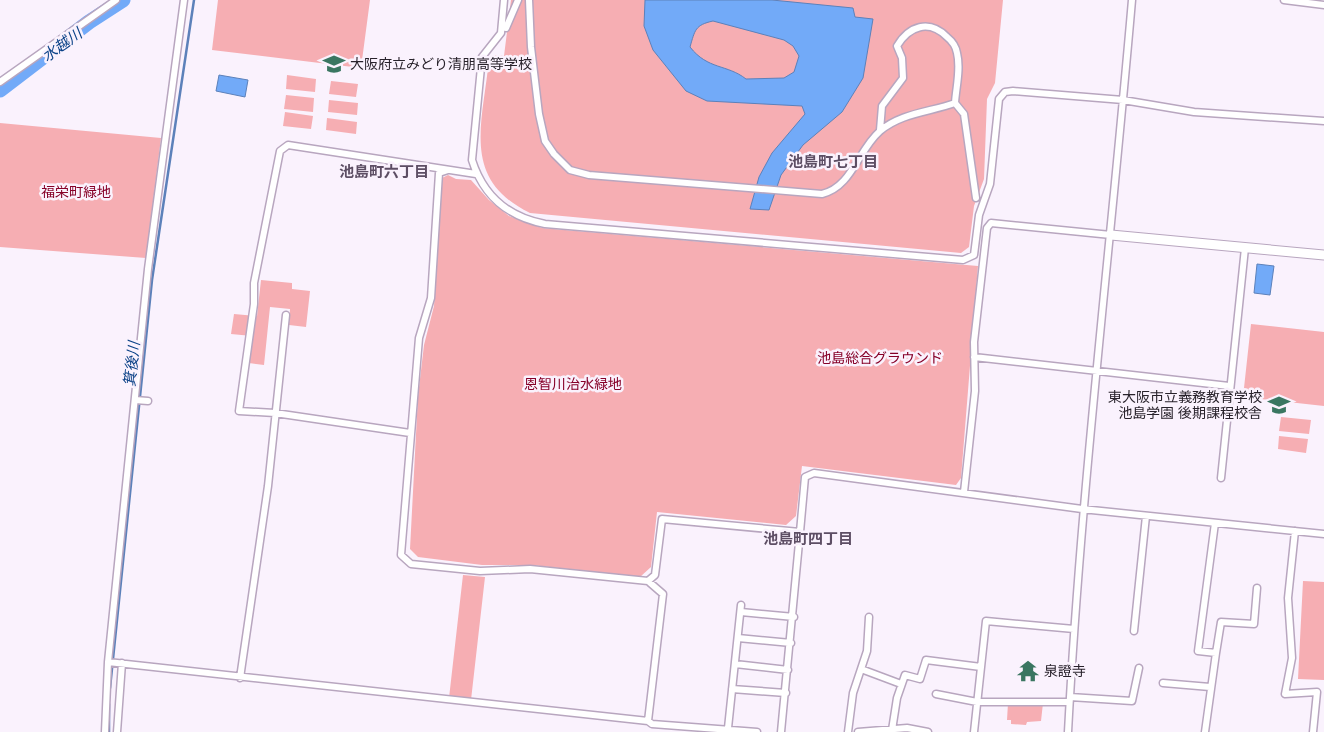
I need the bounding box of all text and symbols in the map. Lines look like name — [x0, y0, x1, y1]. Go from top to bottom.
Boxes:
water label: 水越川 — [38, 23, 87, 66]
school or university icon: 大阪府立みどり清朋高等学校 — [321, 51, 347, 77]
place label: 大阪府立みどり清朋高等学校 — [350, 55, 532, 73]
district label: 池島町七丁目 — [788, 152, 878, 171]
district label: 池島町六丁目 — [339, 162, 429, 181]
park label: 福栄町緑地 — [41, 183, 111, 201]
water label: 箕後川 — [120, 339, 144, 387]
park label: 池島総合グラウンド — [817, 349, 943, 367]
park label: 恩智川治水緑地 — [524, 375, 622, 393]
place label: 東大阪市立義務教育学校 池島学園 後期課程校舎 — [1108, 388, 1262, 422]
school or university icon: 東大阪市立義務教育学校 池島学園 後期課程校舎 — [1266, 392, 1292, 418]
district label: 池島町四丁目 — [763, 529, 853, 548]
temple icon: 泉證寺 — [1015, 658, 1041, 684]
place label: 泉證寺 — [1044, 662, 1086, 680]

